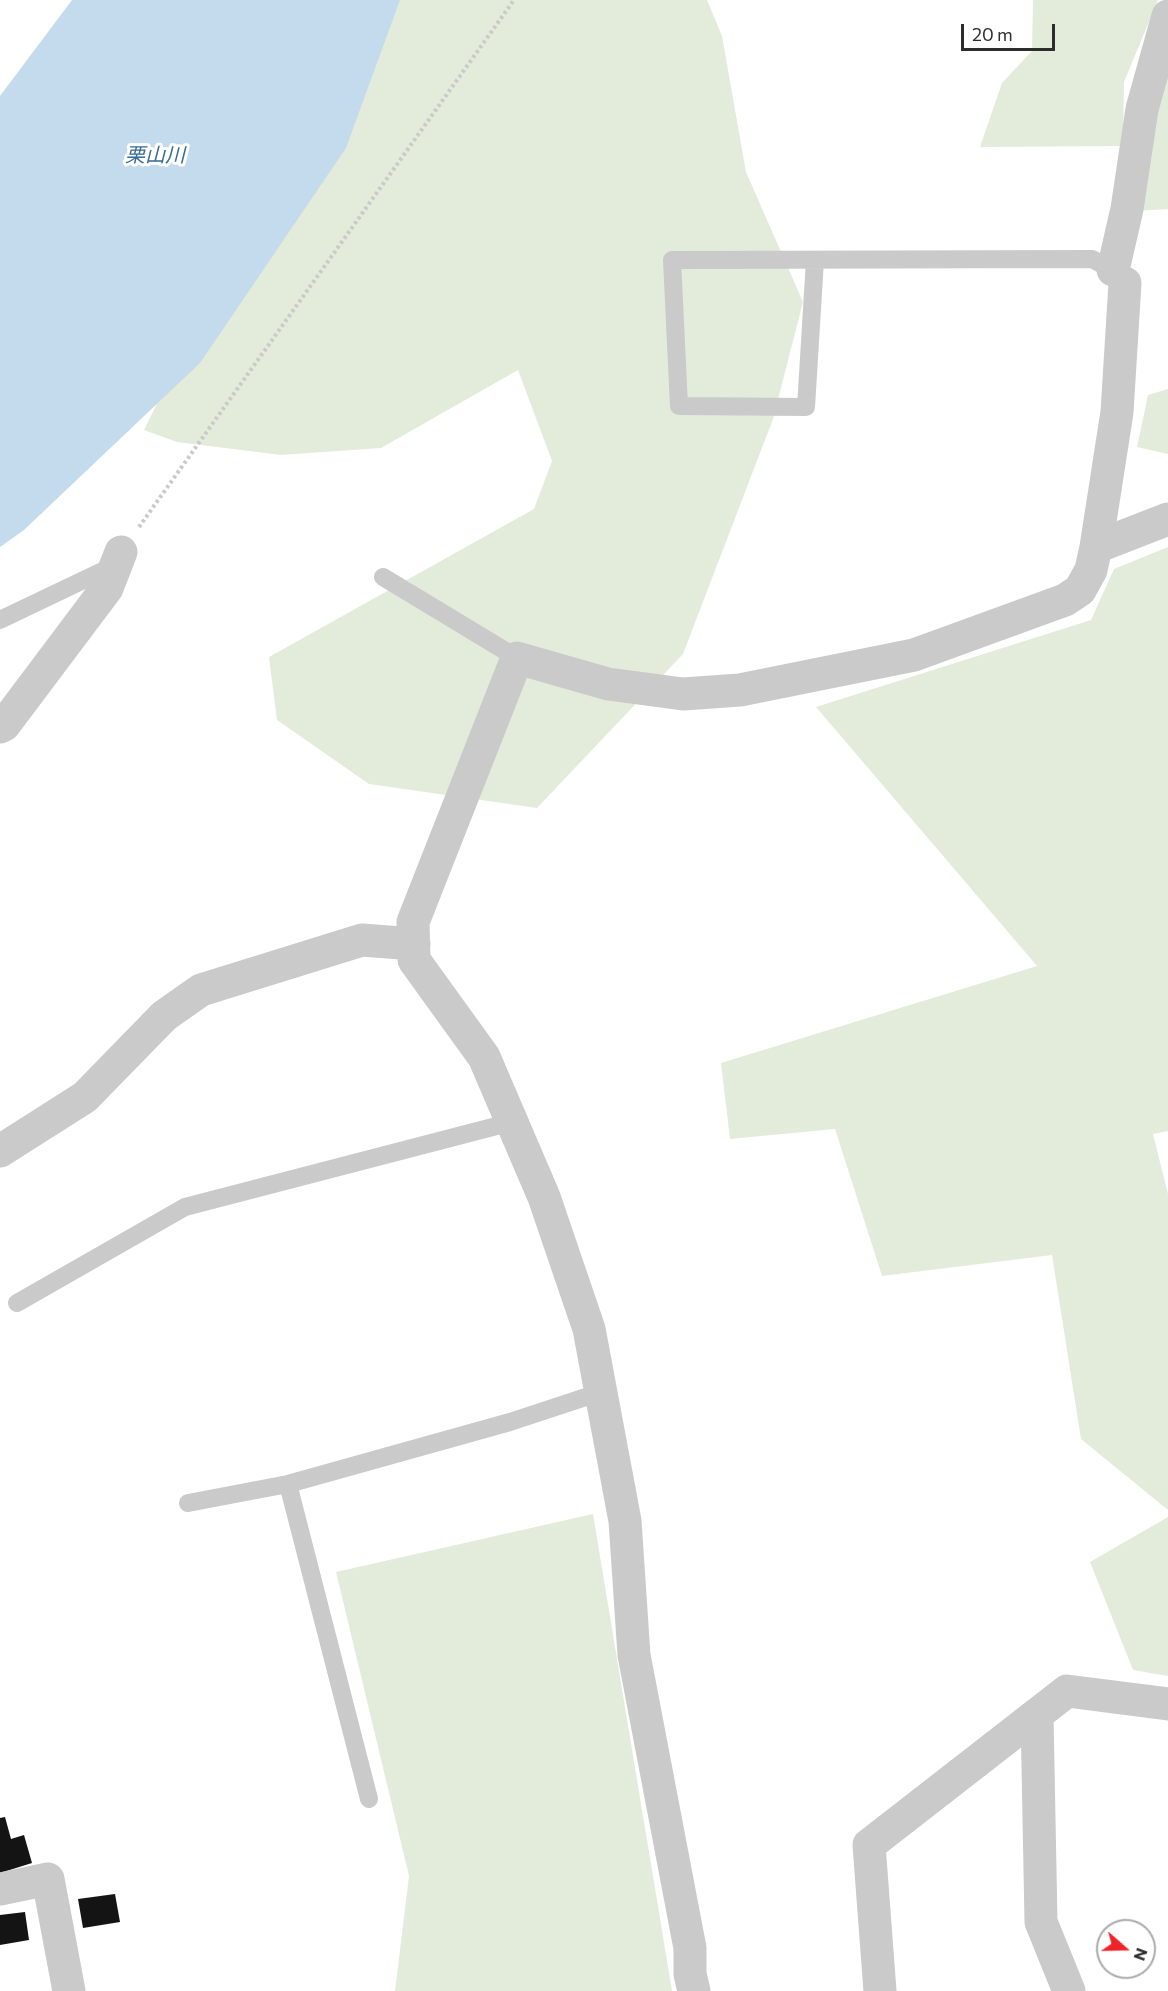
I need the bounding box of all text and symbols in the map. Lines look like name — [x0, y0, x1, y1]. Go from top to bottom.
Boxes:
scale bar — [964, 12, 1058, 50]
text: 20 m — [972, 23, 1013, 45]
water label: 栗山川 — [125, 143, 185, 167]
north arrow — [1096, 1919, 1156, 1979]
text: N — [1131, 1946, 1152, 1964]

